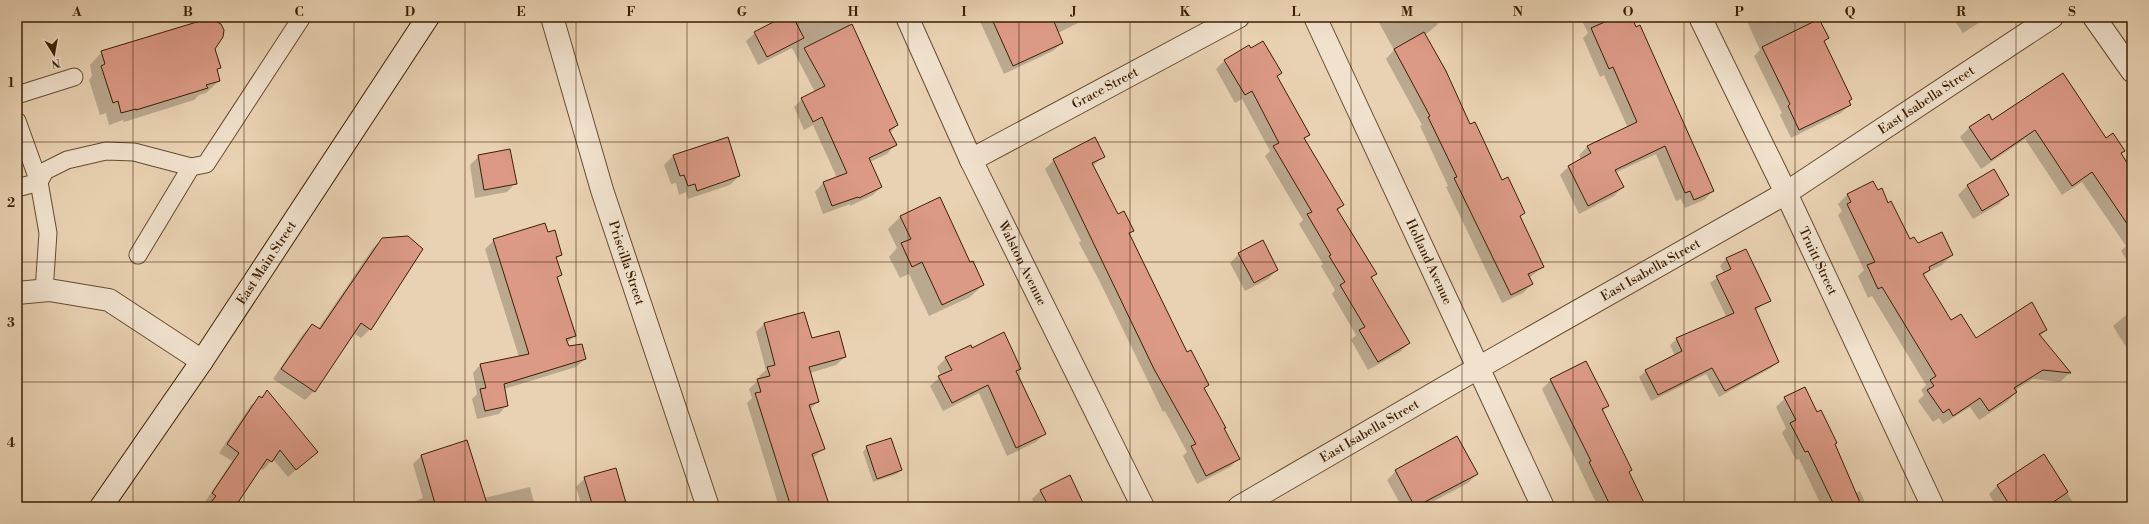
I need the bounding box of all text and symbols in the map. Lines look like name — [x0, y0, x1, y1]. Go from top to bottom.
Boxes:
text: A — [71, 4, 82, 20]
text: B — [183, 4, 193, 20]
text: C — [294, 4, 304, 20]
text: D — [405, 4, 415, 20]
text: E — [516, 4, 526, 20]
text: F — [626, 4, 636, 20]
text: G — [737, 4, 748, 20]
text: H — [848, 4, 859, 20]
text: I — [961, 4, 967, 20]
text: J — [1069, 4, 1077, 20]
text: K — [1180, 4, 1191, 20]
text: L — [1292, 4, 1301, 20]
text: M — [1401, 4, 1413, 20]
text: N — [1513, 4, 1524, 20]
text: O — [1623, 4, 1634, 20]
text: P — [1734, 4, 1744, 20]
text: Q — [1845, 4, 1856, 20]
text: R — [1956, 4, 1966, 20]
text: S — [2068, 4, 2076, 20]
north arrow — [34, 34, 74, 74]
text: N — [50, 55, 61, 71]
street label: East Isabella Street — [1875, 62, 1978, 138]
street label: Grace Street — [1069, 64, 1141, 113]
text: 1 — [8, 75, 15, 91]
text: 2 — [7, 195, 15, 211]
street label: Holland Avenue — [1402, 216, 1456, 308]
street label: East Main Street — [233, 218, 300, 308]
street label: Walston Avenue — [994, 218, 1050, 309]
street label: Priscilla Street — [605, 219, 648, 308]
street label: Truitt Street — [1795, 224, 1841, 298]
street label: East Isabella Street — [1598, 235, 1704, 305]
text: 3 — [7, 315, 15, 331]
street label: East Isabella Street — [1317, 396, 1422, 466]
text: 4 — [7, 435, 16, 451]

